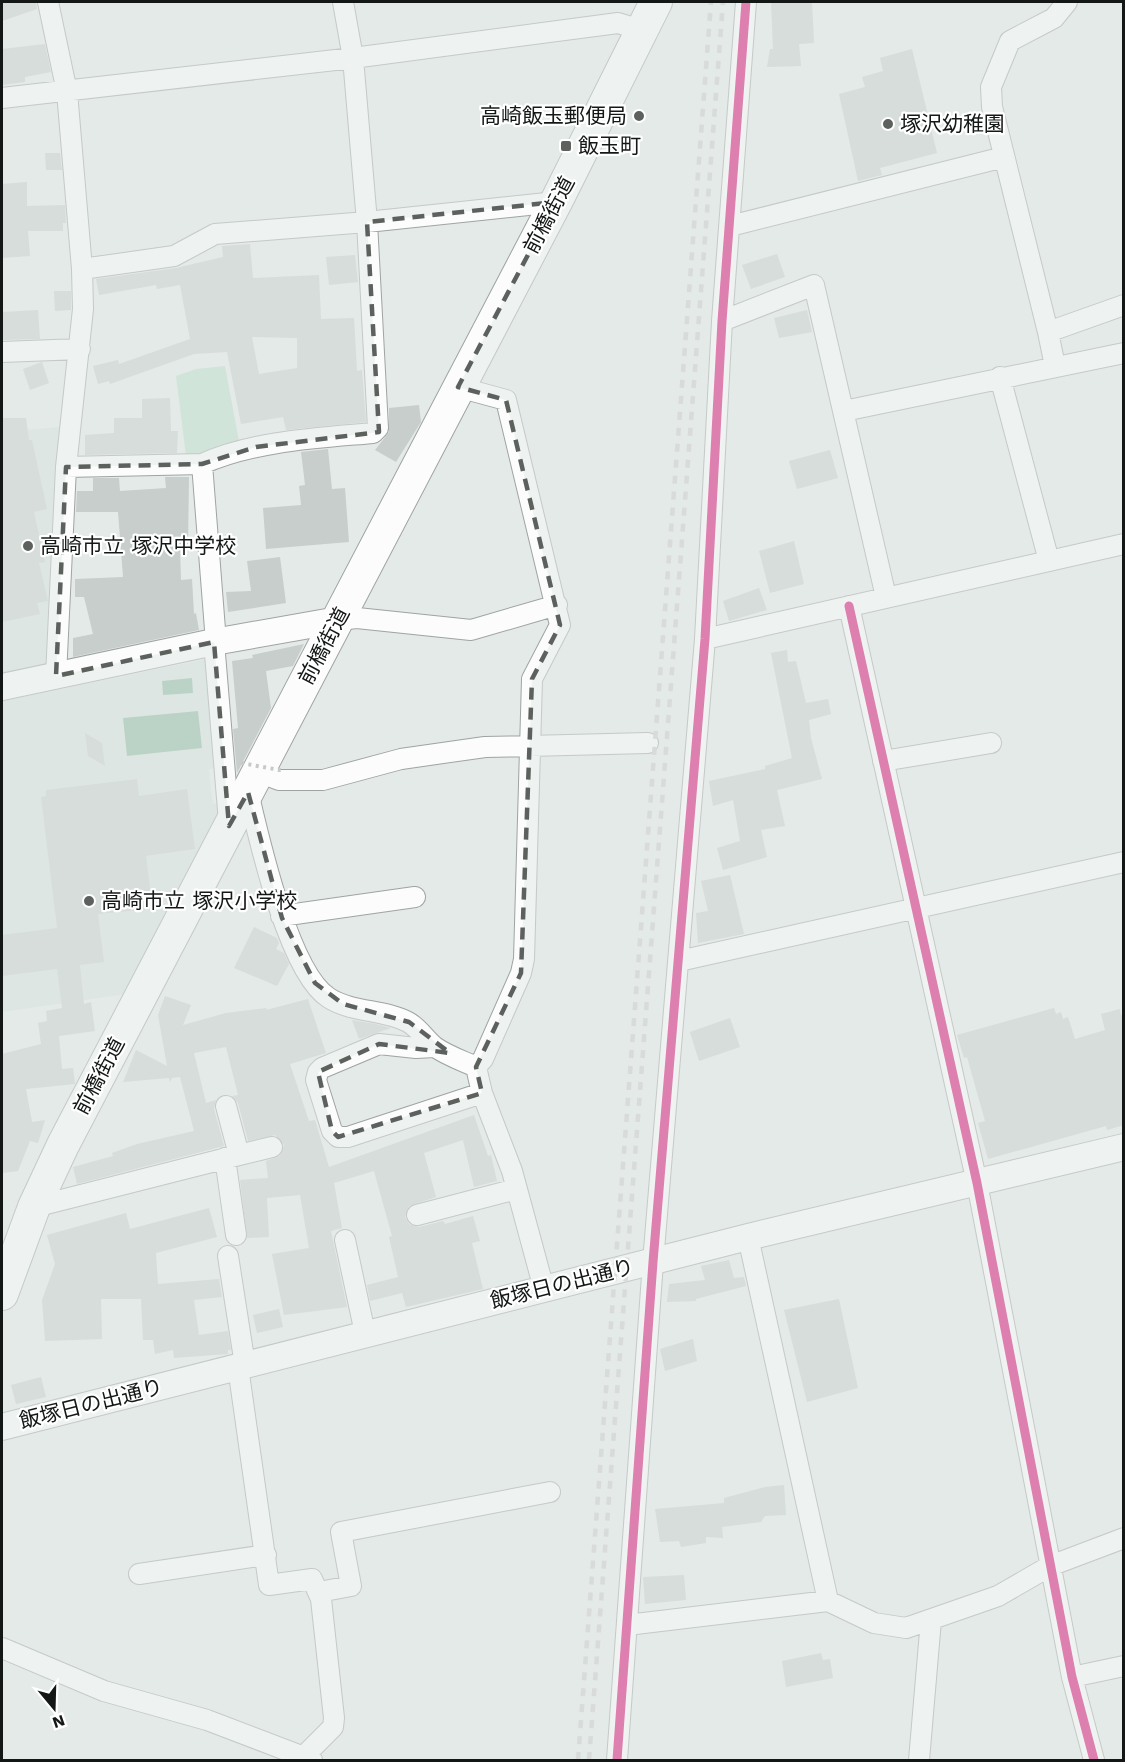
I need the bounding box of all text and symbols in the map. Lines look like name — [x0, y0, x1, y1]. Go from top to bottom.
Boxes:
place label: 高崎飯玉郵便局 — [480, 103, 627, 128]
marker: 高崎飯玉郵便局 — [632, 109, 646, 123]
place label: 塚沢幼稚園 — [900, 111, 1005, 136]
marker: 塚沢幼稚園 — [881, 117, 895, 131]
place label: 飯玉町 — [578, 133, 641, 158]
marker: 飯玉町 — [559, 139, 573, 153]
street label: 前橋街道 — [518, 172, 579, 258]
place label: 高崎市立 塚沢中学校 — [40, 533, 236, 558]
marker: 高崎市立 塚沢中学校 — [21, 539, 35, 553]
street label: 前橋街道 — [293, 603, 354, 689]
place label: 高崎市立 塚沢小学校 — [101, 888, 297, 913]
marker: 高崎市立 塚沢小学校 — [82, 894, 96, 908]
street label: 前橋街道 — [68, 1033, 129, 1119]
street label: 飯塚日の出通り — [488, 1254, 636, 1313]
street label: 飯塚日の出通り — [17, 1374, 165, 1433]
north arrow — [24, 1678, 84, 1738]
text: N — [50, 1711, 67, 1733]

